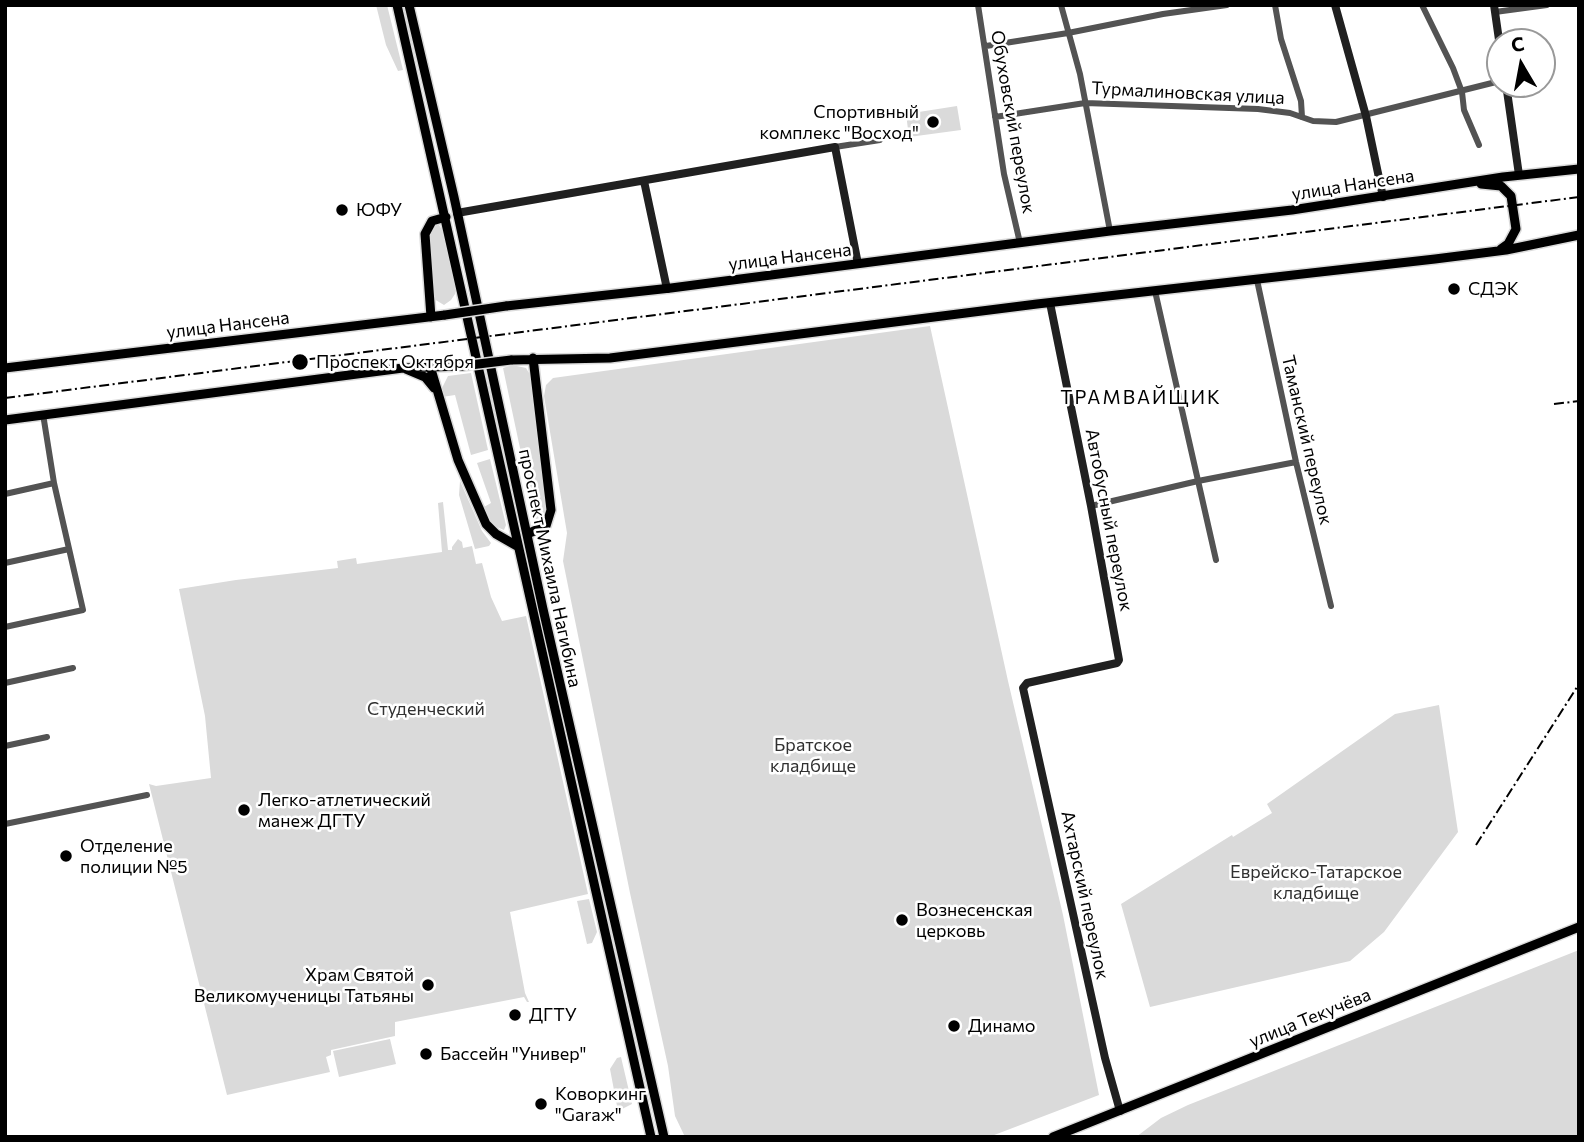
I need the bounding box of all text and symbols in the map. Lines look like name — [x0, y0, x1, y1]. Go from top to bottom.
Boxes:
north arrow — [1486, 28, 1556, 98]
street label: Обуховский переулок — [986, 29, 1040, 215]
text: С — [1509, 31, 1526, 56]
street label: Турмалиновская улица — [1091, 77, 1285, 109]
place label: Спортивный комплекс "Восход" — [760, 101, 919, 144]
marker: Спортивный комплекс "Восход" — [925, 114, 941, 130]
street label: улица Нансена — [1290, 165, 1416, 205]
place label: ЮФУ — [356, 199, 402, 221]
marker: ЮФУ — [334, 202, 350, 218]
street label: улица Нансена — [727, 239, 853, 275]
place label: СДЭК — [1468, 278, 1519, 300]
marker: СДЭК — [1446, 281, 1462, 297]
street label: улица Нансена — [165, 307, 291, 343]
place label: Проспект Октября — [316, 351, 474, 373]
marker: Проспект Октября — [290, 352, 310, 372]
street label: Таманский переулок — [1277, 353, 1337, 527]
district label: ТРАМВАЙЩИК — [1062, 387, 1220, 409]
street label: Автобусный переулок — [1081, 427, 1137, 613]
street label: проспект Михаила Нагибина — [514, 447, 586, 689]
park label: Студенческий — [367, 698, 485, 720]
park label: Братское кладбище — [770, 734, 856, 776]
place label: Легко-атлетический манеж ДГТУ — [258, 789, 431, 832]
marker: Легко-атлетический манеж ДГТУ — [236, 802, 252, 818]
street label: Ахтарский переулок — [1057, 809, 1113, 981]
place label: Отделение полиции №5 — [80, 835, 188, 878]
marker: Отделение полиции №5 — [58, 848, 74, 864]
park label: Еврейско-Татарское кладбище — [1230, 861, 1402, 903]
place label: Вознесенская церковь — [916, 899, 1033, 942]
marker: Вознесенская церковь — [894, 912, 910, 928]
place label: Храм Святой Великомученицы Татьяны — [194, 964, 414, 1006]
marker: Храм Святой Великомученицы Татьяны — [420, 977, 436, 993]
street label: улица Текучёва — [1246, 984, 1374, 1052]
place label: ДГТУ — [529, 1004, 577, 1026]
marker: ДГТУ — [507, 1007, 523, 1023]
place label: Динамо — [968, 1015, 1036, 1037]
marker: Динамо — [946, 1018, 962, 1034]
place label: Бассейн "Универ" — [440, 1043, 586, 1065]
marker: Бассейн "Универ" — [418, 1046, 434, 1062]
place label: Коворкинг "Gаraж" — [555, 1083, 646, 1126]
marker: Коворкинг "Gаraж" — [533, 1096, 549, 1112]

